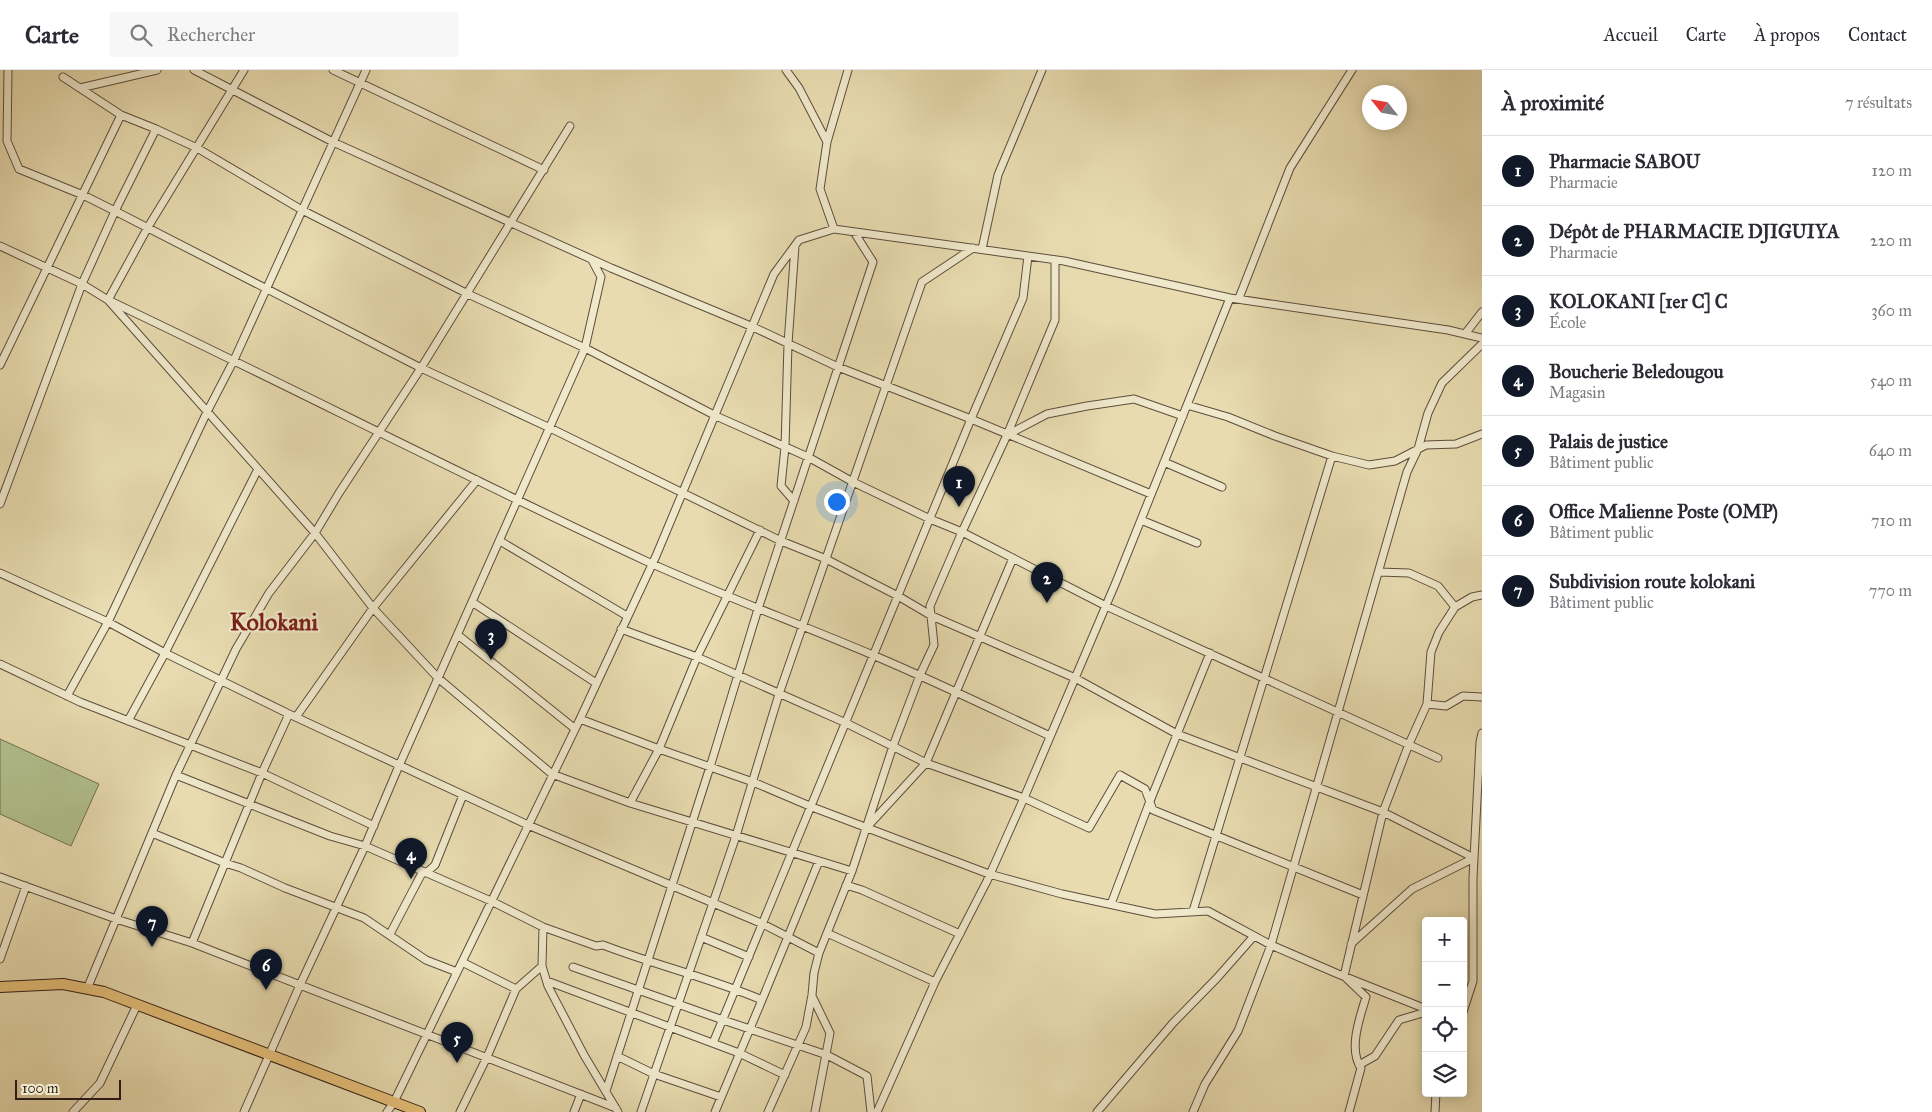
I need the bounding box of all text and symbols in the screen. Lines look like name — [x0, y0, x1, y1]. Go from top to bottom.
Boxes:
search box — [109, 12, 459, 57]
text: Carte — [25, 20, 79, 50]
icon: search — [127, 21, 155, 49]
text: Rechercher — [167, 23, 255, 46]
text: Accueil — [1604, 24, 1658, 46]
text: Carte — [1686, 24, 1726, 46]
text: À propos — [1754, 24, 1820, 46]
text: Contact — [1848, 24, 1907, 46]
north arrow — [1362, 85, 1407, 130]
text: À proximité — [1502, 90, 1604, 116]
text: 7 résultats — [1845, 93, 1912, 112]
text: Pharmacie SABOU — [1549, 150, 1700, 173]
text: 1 — [1515, 161, 1521, 180]
text: 120 m — [1872, 161, 1912, 180]
text: Pharmacie — [1549, 173, 1618, 192]
text: Dépôt de PHARMACIE DJIGUIYA — [1549, 220, 1840, 243]
text: 2 — [1514, 231, 1522, 250]
text: 220 m — [1870, 231, 1912, 250]
text: Pharmacie — [1549, 243, 1618, 262]
text: KOLOKANI [1er C] C — [1549, 290, 1728, 313]
text: 3 — [1515, 301, 1521, 320]
text: 360 m — [1871, 301, 1912, 320]
text: École — [1549, 313, 1586, 332]
text: Boucherie Beledougou — [1549, 360, 1724, 383]
text: 4 — [1514, 371, 1522, 390]
text: 540 m — [1870, 371, 1912, 390]
text: Magasin — [1549, 383, 1605, 402]
text: Palais de justice — [1549, 430, 1668, 453]
text: 5 — [1514, 441, 1522, 460]
text: 640 m — [1869, 441, 1912, 460]
text: Bâtiment public — [1549, 453, 1654, 472]
pin: 1 — [943, 466, 975, 507]
your location — [824, 489, 850, 515]
text: Office Malienne Poste (OMP) — [1549, 500, 1778, 523]
text: 6 — [1514, 511, 1522, 530]
text: 710 m — [1871, 511, 1912, 530]
text: Bâtiment public — [1549, 523, 1654, 542]
pin: 2 — [1031, 562, 1063, 603]
text: Subdivision route kolokani — [1549, 570, 1755, 593]
text: 7 — [1514, 581, 1522, 600]
text: 770 m — [1869, 581, 1912, 600]
text: Bâtiment public — [1549, 593, 1654, 612]
district label: Kolokani — [230, 607, 319, 637]
pin: 3 — [475, 619, 507, 660]
pin: 4 — [395, 838, 427, 879]
pin: 7 — [136, 906, 168, 947]
map controls — [1422, 917, 1467, 1097]
button: + — [1422, 917, 1467, 962]
pin: 6 — [250, 949, 282, 990]
button: − — [1422, 962, 1467, 1007]
button: locate — [1422, 1007, 1467, 1052]
pin: 5 — [441, 1022, 473, 1063]
button: layers — [1422, 1052, 1467, 1097]
scale bar — [15, 1077, 121, 1100]
text: 100 m — [22, 1080, 59, 1097]

